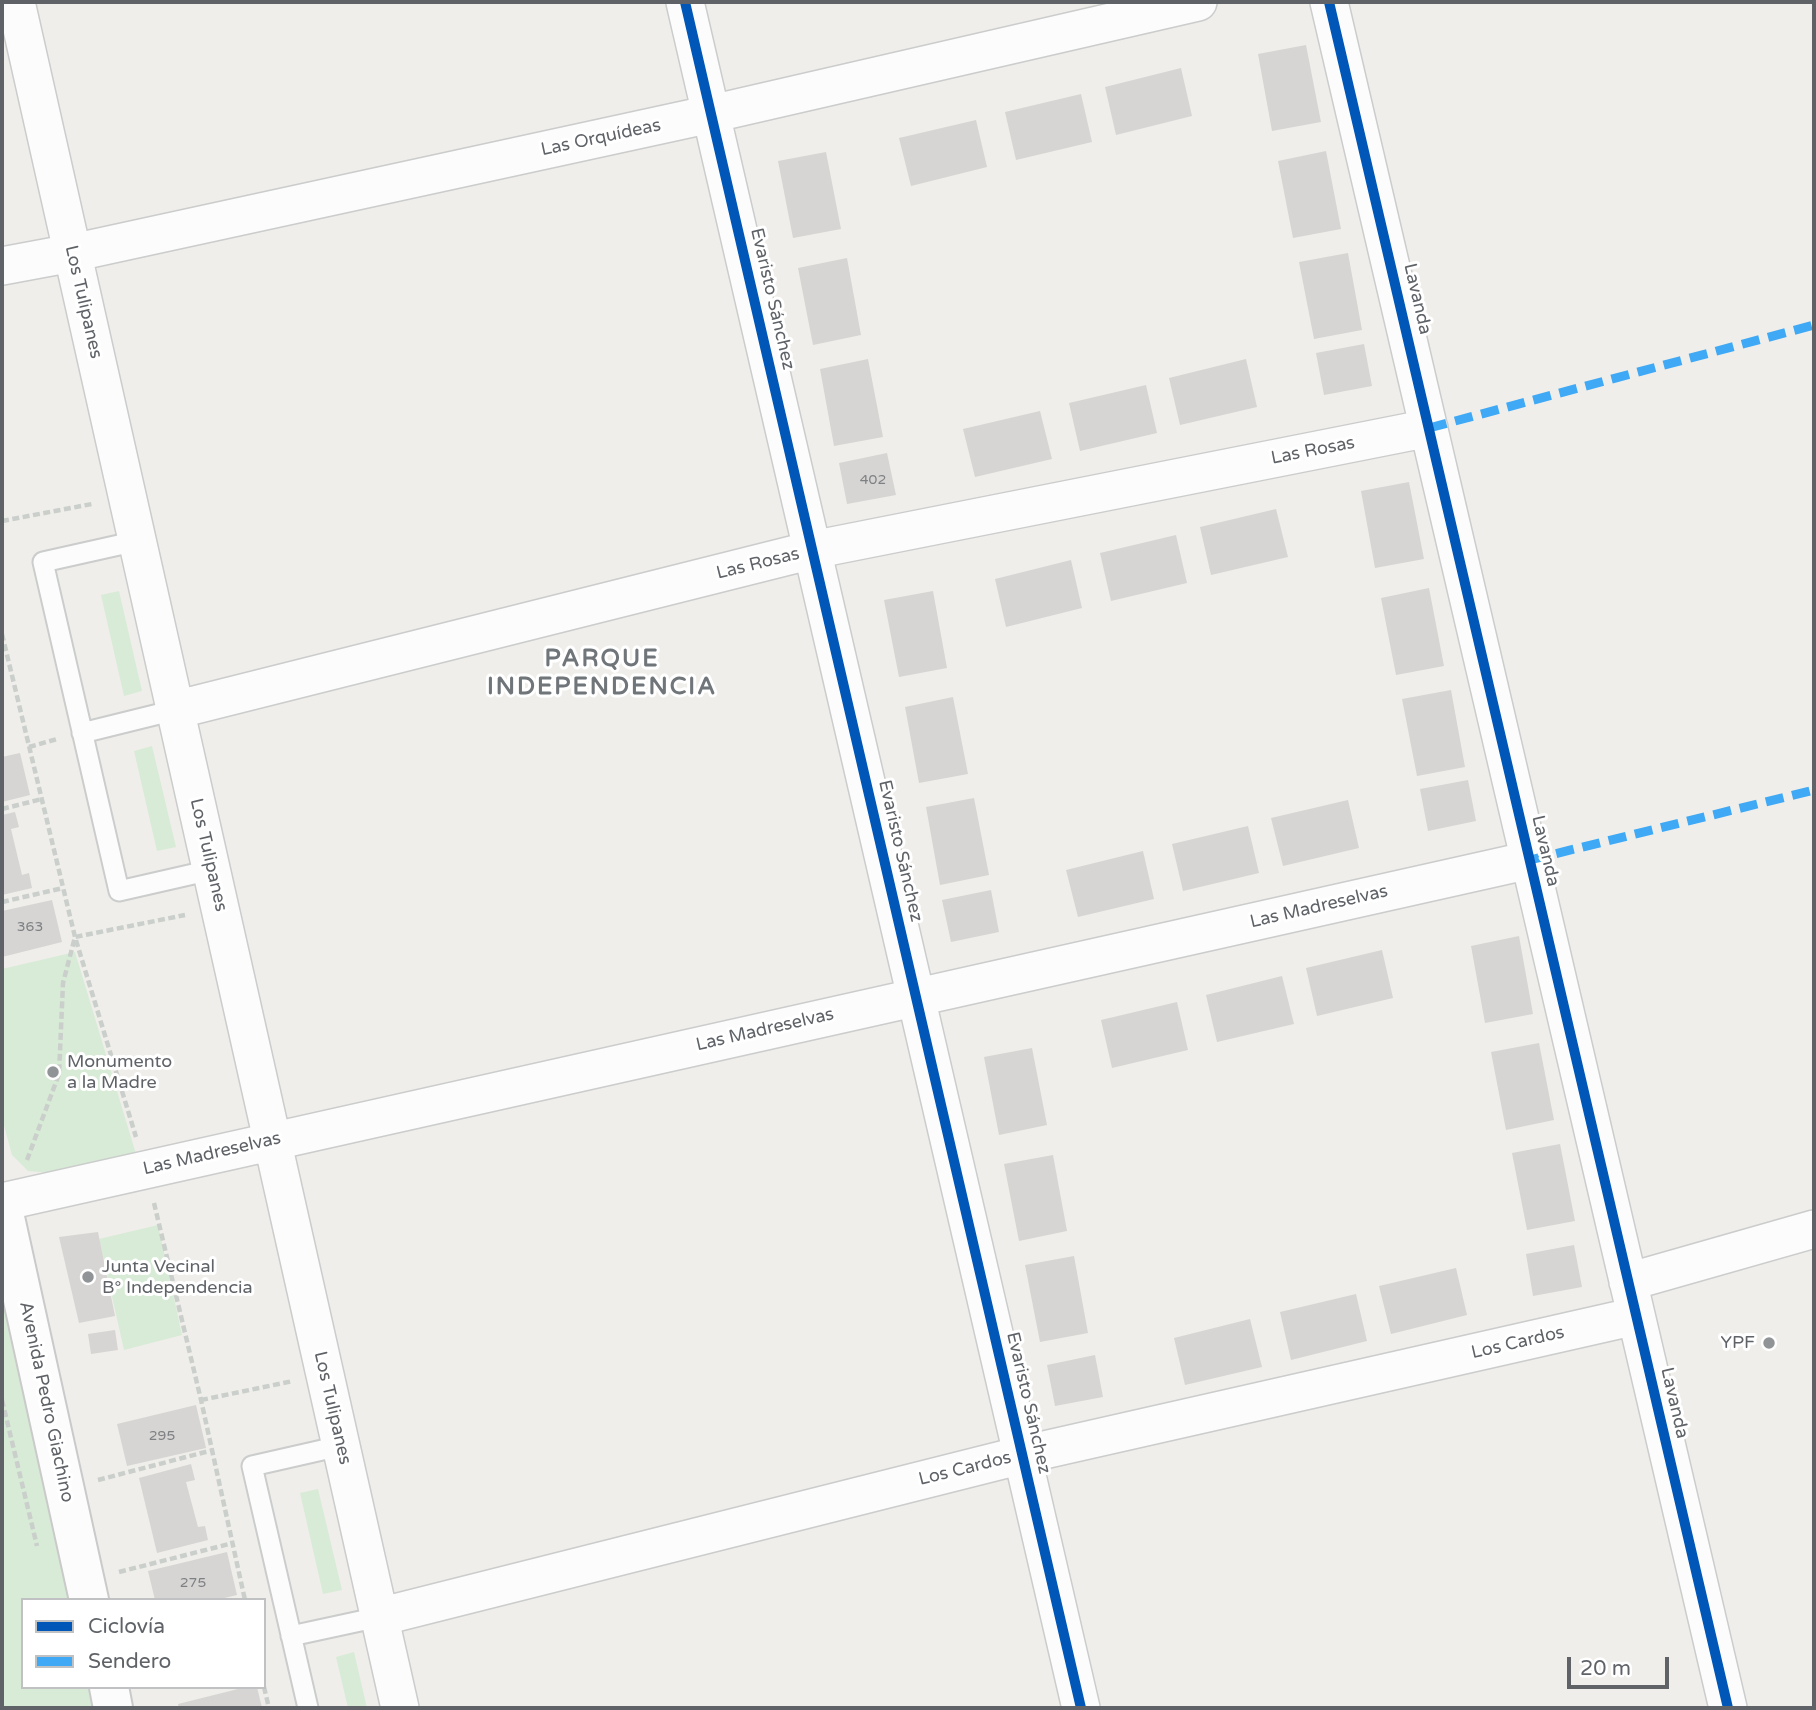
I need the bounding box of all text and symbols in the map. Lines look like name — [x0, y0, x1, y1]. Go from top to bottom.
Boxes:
street label: Las Orquídeas — [539, 115, 663, 161]
street label: Evaristo Sánchez — [745, 226, 799, 372]
street label: Los Tulipanes — [59, 243, 107, 361]
street label: Lavanda — [1398, 261, 1436, 337]
street label: Las Rosas — [1269, 432, 1357, 470]
house number: 402 — [860, 472, 886, 488]
street label: Las Rosas — [714, 543, 802, 585]
district label: PARQUE INDEPENDENCIA — [489, 646, 715, 702]
street label: Evaristo Sánchez — [873, 778, 927, 924]
street label: Los Tulipanes — [184, 796, 232, 914]
street label: Lavanda — [1526, 813, 1564, 889]
street label: Las Madreselvas — [1248, 881, 1390, 933]
house number: 363 — [17, 919, 43, 935]
street label: Las Madreselvas — [694, 1004, 836, 1056]
place label: Monumento a la Madre — [67, 1051, 172, 1094]
marker: Monumento a la Madre — [45, 1064, 61, 1080]
street label: Las Madreselvas — [141, 1128, 283, 1180]
place label: Junta Vecinal B° Independencia — [102, 1256, 253, 1298]
marker: Junta Vecinal B° Independencia — [80, 1269, 96, 1285]
street label: Avenida Pedro Giachino — [14, 1300, 78, 1504]
street label: Los Cardos — [1469, 1322, 1567, 1364]
street label: Evaristo Sánchez — [1001, 1330, 1055, 1476]
place label: YPF — [1720, 1332, 1755, 1354]
marker: YPF — [1761, 1335, 1777, 1351]
street label: Los Tulipanes — [308, 1349, 356, 1467]
street label: Lavanda — [1655, 1365, 1693, 1441]
house number: 295 — [149, 1428, 175, 1444]
street label: Los Cardos — [916, 1447, 1014, 1491]
house number: 275 — [180, 1575, 206, 1591]
legend — [21, 1598, 266, 1689]
text: Ciclovía — [88, 1614, 165, 1639]
scale bar — [1571, 1644, 1672, 1688]
text: Sendero — [88, 1649, 171, 1674]
text: 20 m — [1580, 1656, 1631, 1681]

